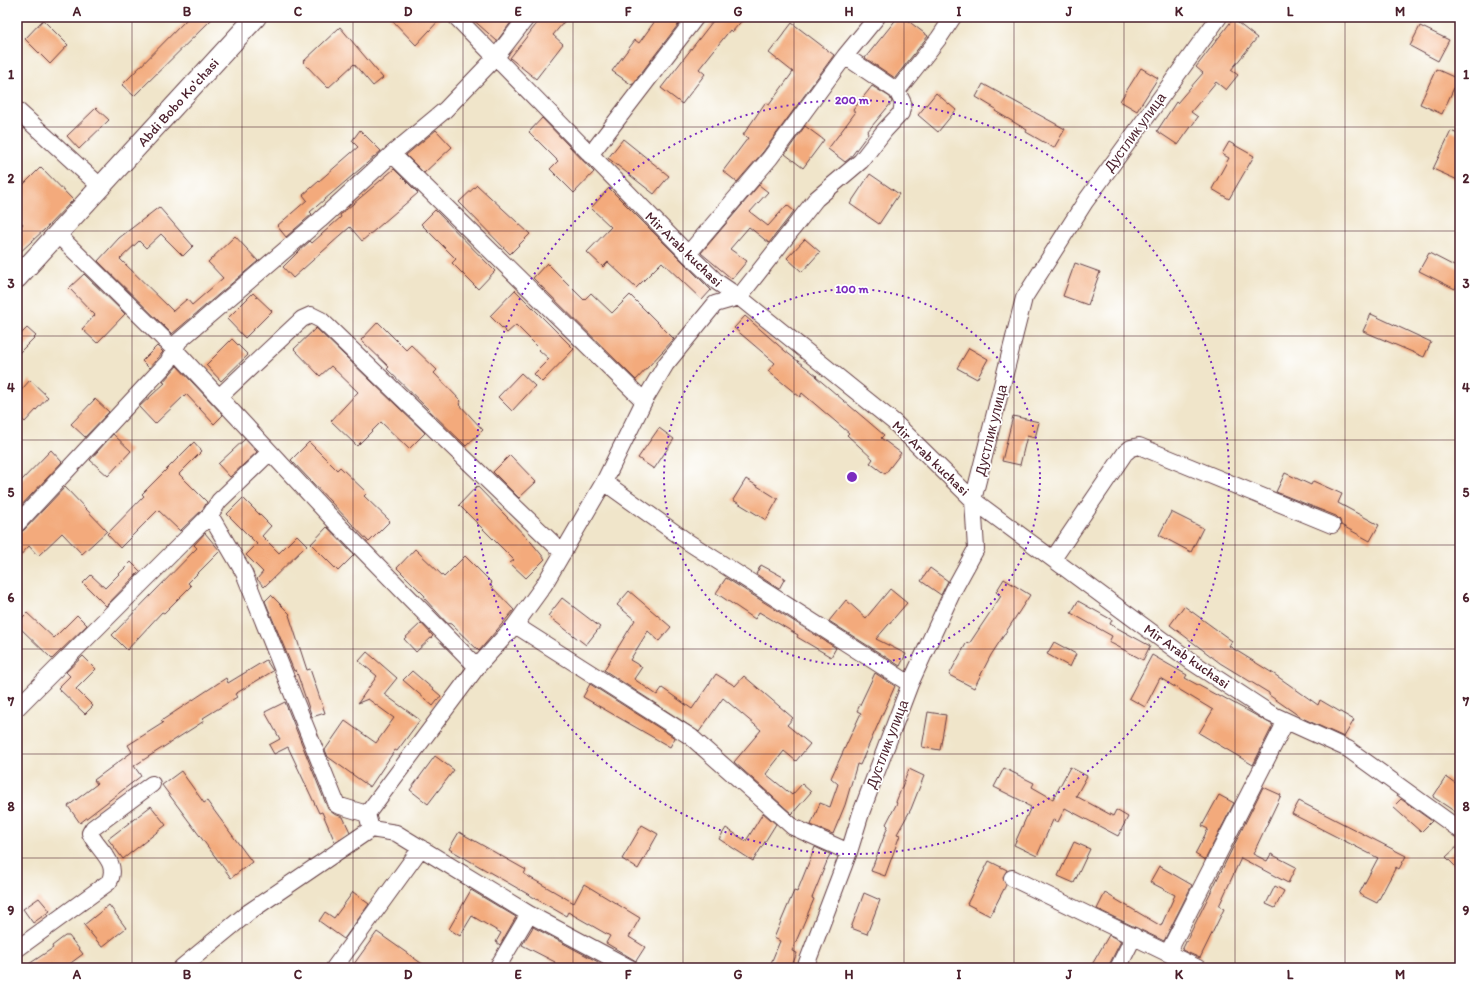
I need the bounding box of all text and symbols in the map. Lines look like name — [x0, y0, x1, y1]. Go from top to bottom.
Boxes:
text: A — [72, 4, 82, 19]
text: B — [183, 4, 192, 19]
text: C — [294, 4, 303, 19]
text: D — [404, 4, 413, 19]
text: E — [514, 4, 522, 19]
text: F — [625, 4, 632, 19]
text: G — [734, 4, 743, 19]
text: H — [845, 4, 854, 19]
text: I — [957, 4, 962, 19]
text: J — [1065, 4, 1073, 19]
text: K — [1175, 4, 1184, 19]
text: L — [1287, 4, 1294, 19]
text: M — [1395, 4, 1405, 19]
street label: Abdi Bobo Ko'chasi — [134, 55, 223, 150]
text: 1 — [8, 67, 14, 82]
text: 1 — [1463, 67, 1469, 82]
street label: Дустлик улица — [1101, 89, 1170, 175]
text: 200 m — [835, 93, 870, 107]
text: 2 — [8, 171, 15, 186]
text: 2 — [1463, 171, 1470, 186]
street label: Mir Arab kuchasi — [641, 208, 726, 291]
text: 3 — [7, 276, 15, 291]
text: 3 — [1462, 276, 1470, 291]
text: 100 m — [835, 282, 869, 296]
text: 4 — [7, 380, 15, 395]
text: 4 — [1462, 380, 1470, 395]
street label: Дустлик улица — [972, 383, 1011, 478]
street label: Mir Arab kuchasi — [888, 417, 973, 500]
centre of rings — [845, 470, 859, 484]
text: 5 — [8, 485, 15, 500]
text: 5 — [1463, 485, 1470, 500]
text: 6 — [8, 590, 15, 605]
text: 6 — [1463, 590, 1470, 605]
street label: Mir Arab kuchasi — [1141, 621, 1233, 692]
text: 7 — [7, 694, 15, 709]
text: 7 — [1462, 694, 1470, 709]
street label: Дустлик улица — [863, 697, 912, 791]
text: 8 — [7, 799, 15, 814]
text: 8 — [1462, 799, 1470, 814]
text: 9 — [8, 903, 15, 918]
text: 9 — [1463, 903, 1470, 918]
text: A — [72, 967, 82, 982]
text: B — [183, 967, 192, 982]
text: C — [294, 967, 303, 982]
text: D — [404, 967, 413, 982]
text: E — [514, 967, 522, 982]
text: F — [625, 967, 632, 982]
text: G — [734, 967, 743, 982]
text: H — [845, 967, 854, 982]
text: I — [957, 967, 962, 982]
text: J — [1065, 967, 1073, 982]
text: K — [1175, 967, 1184, 982]
text: L — [1287, 967, 1294, 982]
text: M — [1395, 967, 1405, 982]

